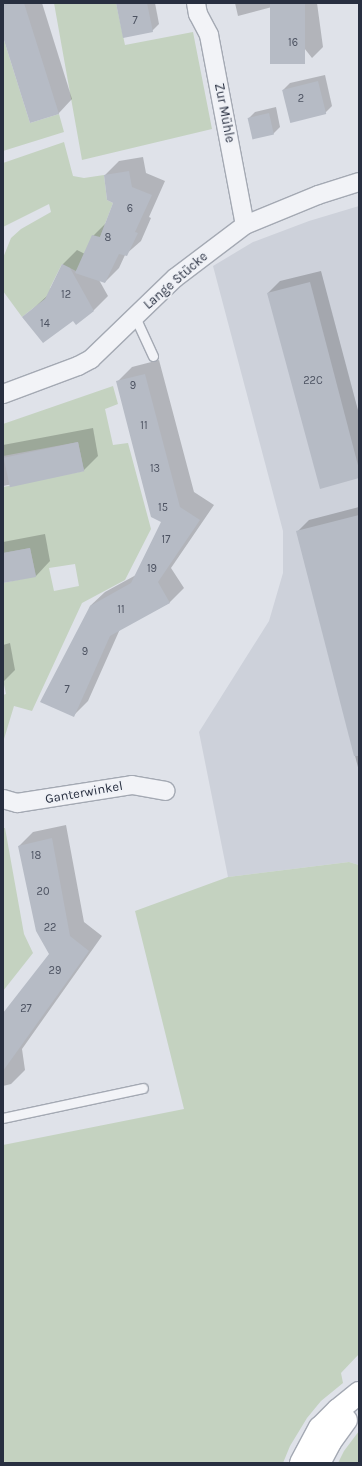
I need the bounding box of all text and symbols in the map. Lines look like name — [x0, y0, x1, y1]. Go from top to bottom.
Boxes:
house number: 7 — [132, 14, 138, 28]
house number: 16 — [288, 36, 298, 50]
street label: Zur Mühle — [211, 82, 237, 144]
house number: 2 — [298, 92, 304, 106]
house number: 6 — [127, 202, 133, 216]
house number: 8 — [105, 231, 111, 245]
street label: Lange Stücke — [141, 249, 211, 313]
house number: 12 — [61, 288, 71, 302]
house number: 14 — [40, 317, 50, 331]
house number: 22C — [303, 374, 323, 388]
house number: 9 — [130, 379, 136, 393]
house number: 11 — [140, 419, 148, 433]
house number: 13 — [150, 462, 160, 476]
house number: 15 — [158, 501, 168, 515]
house number: 17 — [162, 533, 170, 547]
house number: 19 — [147, 562, 157, 576]
house number: 11 — [117, 603, 125, 617]
house number: 9 — [82, 645, 88, 659]
house number: 7 — [64, 683, 70, 697]
street label: Ganterwinkel — [44, 779, 124, 807]
house number: 18 — [31, 849, 41, 863]
house number: 20 — [37, 885, 49, 899]
house number: 22 — [44, 921, 56, 935]
house number: 29 — [49, 964, 61, 978]
house number: 27 — [20, 1002, 32, 1016]

